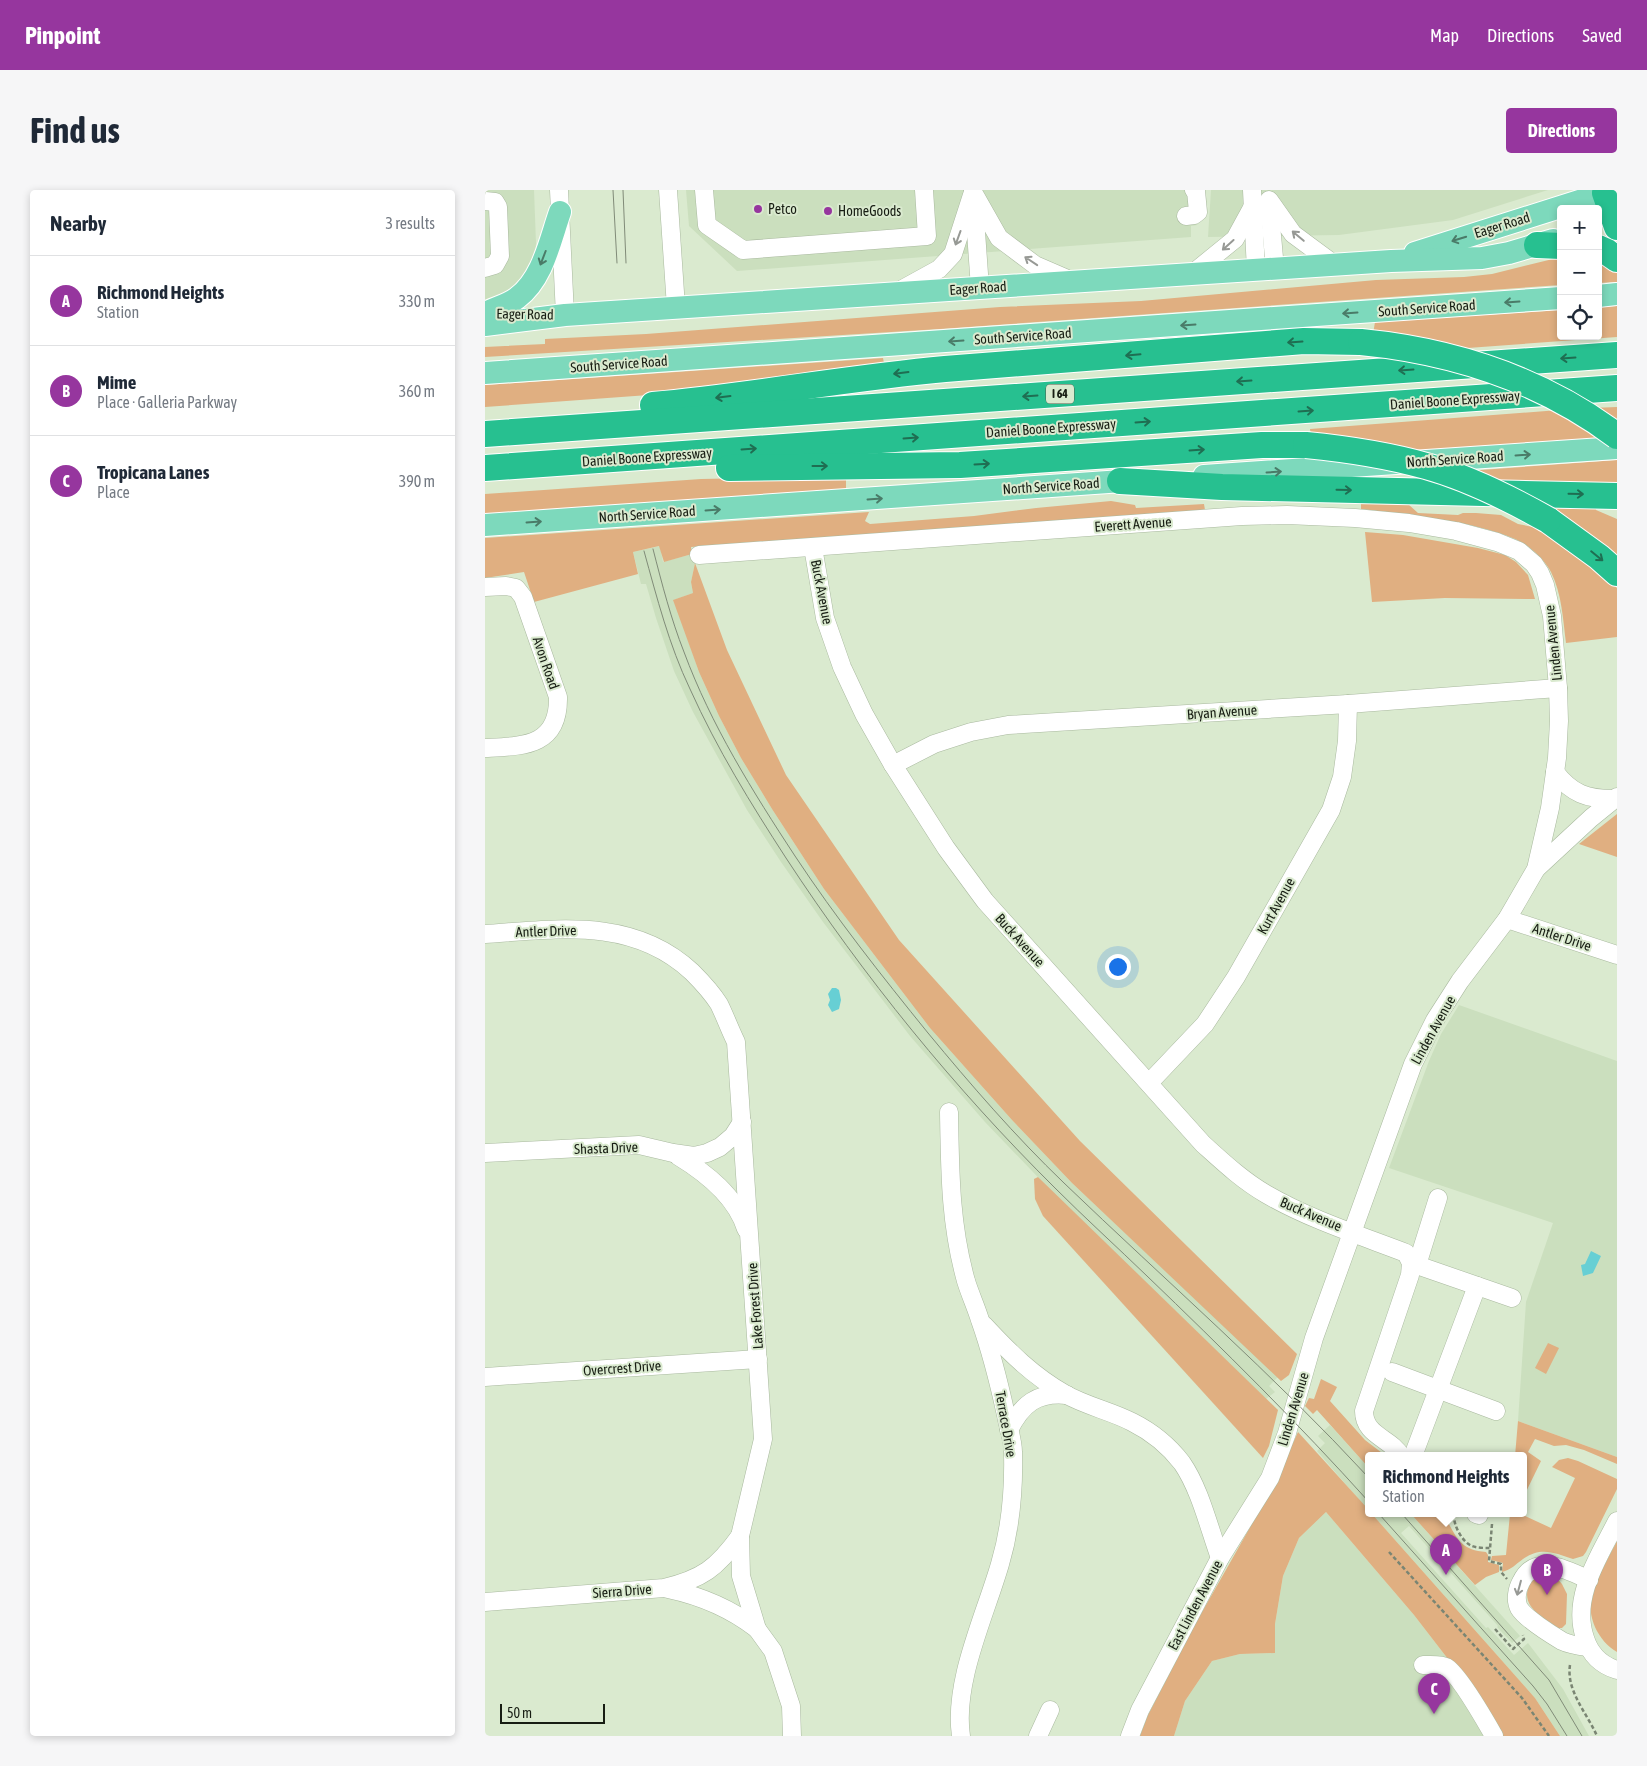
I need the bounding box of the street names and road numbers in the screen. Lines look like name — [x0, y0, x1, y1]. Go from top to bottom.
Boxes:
street label: Eager Road — [1472, 209, 1532, 241]
street label: Eager Road — [949, 278, 1007, 298]
street label: South Service Road — [1378, 297, 1476, 319]
street label: Eager Road — [496, 306, 554, 322]
street label: South Service Road — [974, 325, 1072, 347]
street label: South Service Road — [570, 353, 668, 375]
road number: I 64 — [1046, 384, 1074, 403]
street label: Daniel Boone Expressway — [1389, 387, 1521, 413]
street label: Daniel Boone Expressway — [985, 415, 1117, 441]
street label: Daniel Boone Expressway — [581, 444, 713, 470]
street label: North Service Road — [1406, 448, 1504, 470]
street label: North Service Road — [1002, 475, 1100, 497]
street label: North Service Road — [598, 503, 696, 525]
street label: Everett Avenue — [1094, 513, 1172, 535]
street label: Buck Avenue — [808, 558, 836, 626]
street label: Linden Avenue — [1541, 604, 1565, 682]
street label: Avon Road — [530, 635, 562, 691]
street label: Bryan Avenue — [1186, 702, 1258, 722]
street label: Kurt Avenue — [1254, 875, 1298, 937]
street label: Buck Avenue — [992, 910, 1048, 970]
street label: Antler Drive — [1531, 920, 1593, 954]
street label: Antler Drive — [515, 922, 577, 940]
street label: Linden Avenue — [1408, 993, 1458, 1067]
street label: Shasta Drive — [574, 1139, 638, 1157]
street label: Buck Avenue — [1278, 1194, 1344, 1234]
street label: Lake Forest Drive — [744, 1262, 766, 1350]
street label: Overcrest Drive — [583, 1357, 661, 1379]
street label: Linden Avenue — [1274, 1370, 1312, 1448]
street label: Terrace Drive — [992, 1390, 1020, 1458]
street label: East Linden Avenue — [1165, 1557, 1225, 1653]
street label: Sierra Drive — [592, 1581, 652, 1601]

